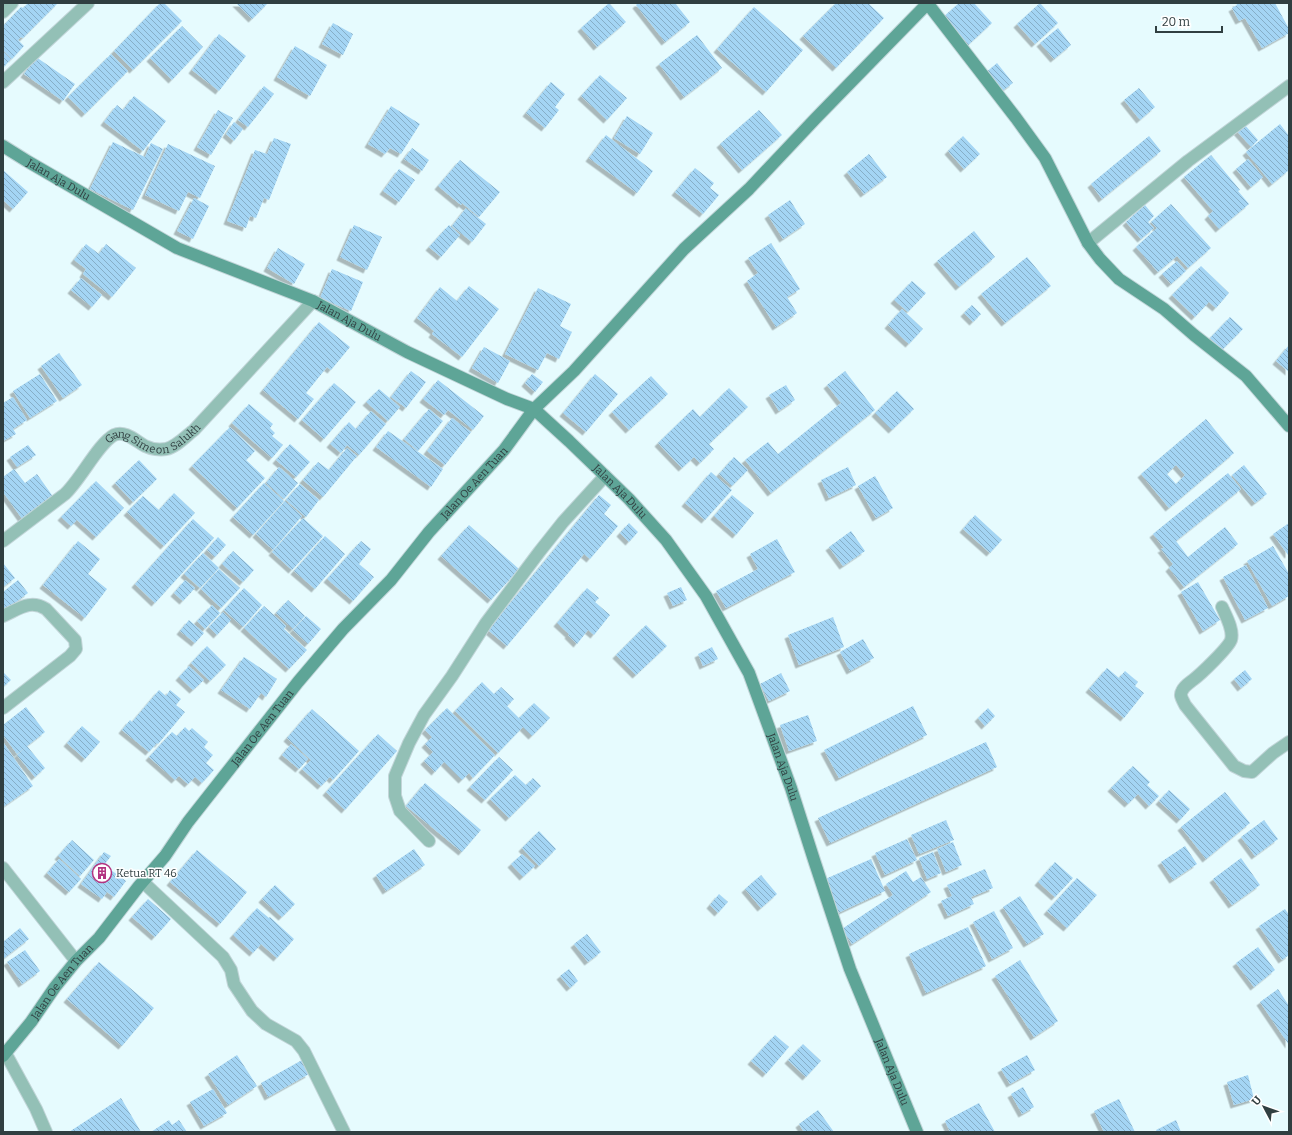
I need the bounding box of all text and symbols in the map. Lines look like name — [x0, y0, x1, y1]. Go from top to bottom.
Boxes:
scale bar — [1156, 8, 1222, 34]
text: 20 m — [1162, 15, 1191, 29]
street label: Jalan Aja Dulu — [24, 156, 93, 203]
street label: Jalan Aja Dulu — [314, 298, 384, 344]
street label: Gang Simeon Salukh — [102, 421, 204, 456]
street label: Jalan Oe Aen Tuan — [438, 444, 511, 522]
street label: Jalan Aja Dulu — [589, 461, 650, 521]
street label: Jalan Oe Aen Tuan — [228, 687, 296, 769]
street label: Jalan Aja Dulu — [764, 731, 801, 803]
building icon: Ketua RT 46 — [91, 862, 113, 884]
place label: Ketua RT 46 — [116, 867, 177, 880]
street label: Jalan Oe Aen Tuan — [28, 942, 96, 1023]
street label: Jalan Aja Dulu — [872, 1036, 911, 1108]
north arrow — [1244, 1087, 1284, 1127]
text: U — [1249, 1093, 1264, 1108]

